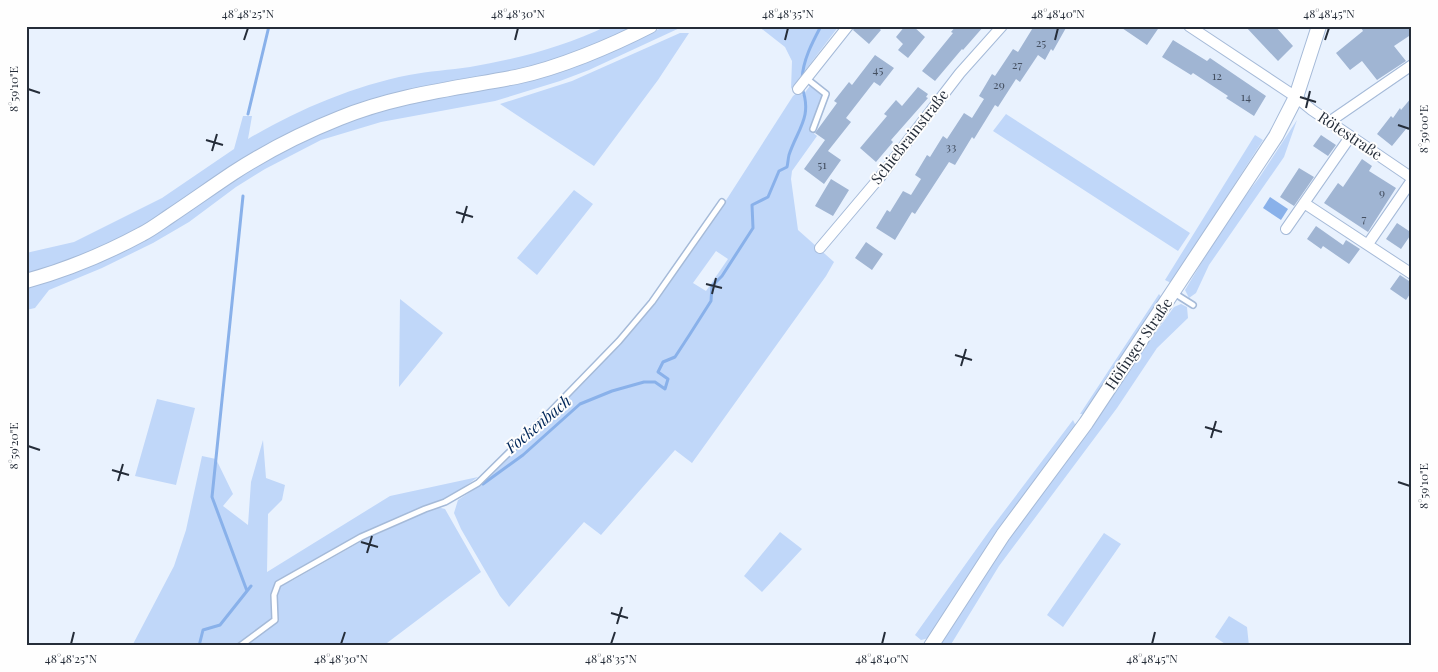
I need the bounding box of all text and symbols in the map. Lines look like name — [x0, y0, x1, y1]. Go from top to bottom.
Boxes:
text: 48°48'25"N — [222, 5, 275, 21]
text: 48°48'30"N — [491, 5, 546, 21]
text: 48°48'35"N — [762, 5, 815, 21]
text: 48°48'40"N — [1031, 5, 1085, 21]
text: 48°48'45"N — [1303, 5, 1355, 21]
house number: 25 — [1036, 34, 1046, 50]
house number: 27 — [1012, 56, 1022, 72]
house number: 45 — [873, 61, 883, 77]
text: 8°59'10"E — [5, 66, 21, 112]
house number: 12 — [1212, 67, 1222, 83]
house number: 29 — [993, 76, 1005, 92]
street label: Schießrainstraße — [866, 85, 952, 188]
house number: 14 — [1241, 88, 1251, 104]
text: 8°59'00"E — [1415, 105, 1431, 153]
street label: Rötestraße — [1315, 106, 1387, 164]
house number: 33 — [946, 138, 956, 154]
house number: 51 — [817, 156, 827, 172]
house number: 9 — [1379, 184, 1385, 200]
house number: 7 — [1362, 210, 1367, 226]
street label: Höfinger Straße — [1100, 294, 1176, 393]
water label: Fockenbach — [500, 390, 575, 458]
text: 8°59'20"E — [5, 422, 21, 470]
text: 8°59'10"E — [1415, 463, 1431, 509]
text: 48°48'25"N — [45, 650, 98, 666]
text: 48°48'30"N — [314, 650, 369, 666]
text: 48°48'35"N — [585, 650, 638, 666]
text: 48°48'40"N — [855, 650, 909, 666]
text: 48°48'45"N — [1126, 650, 1178, 666]

